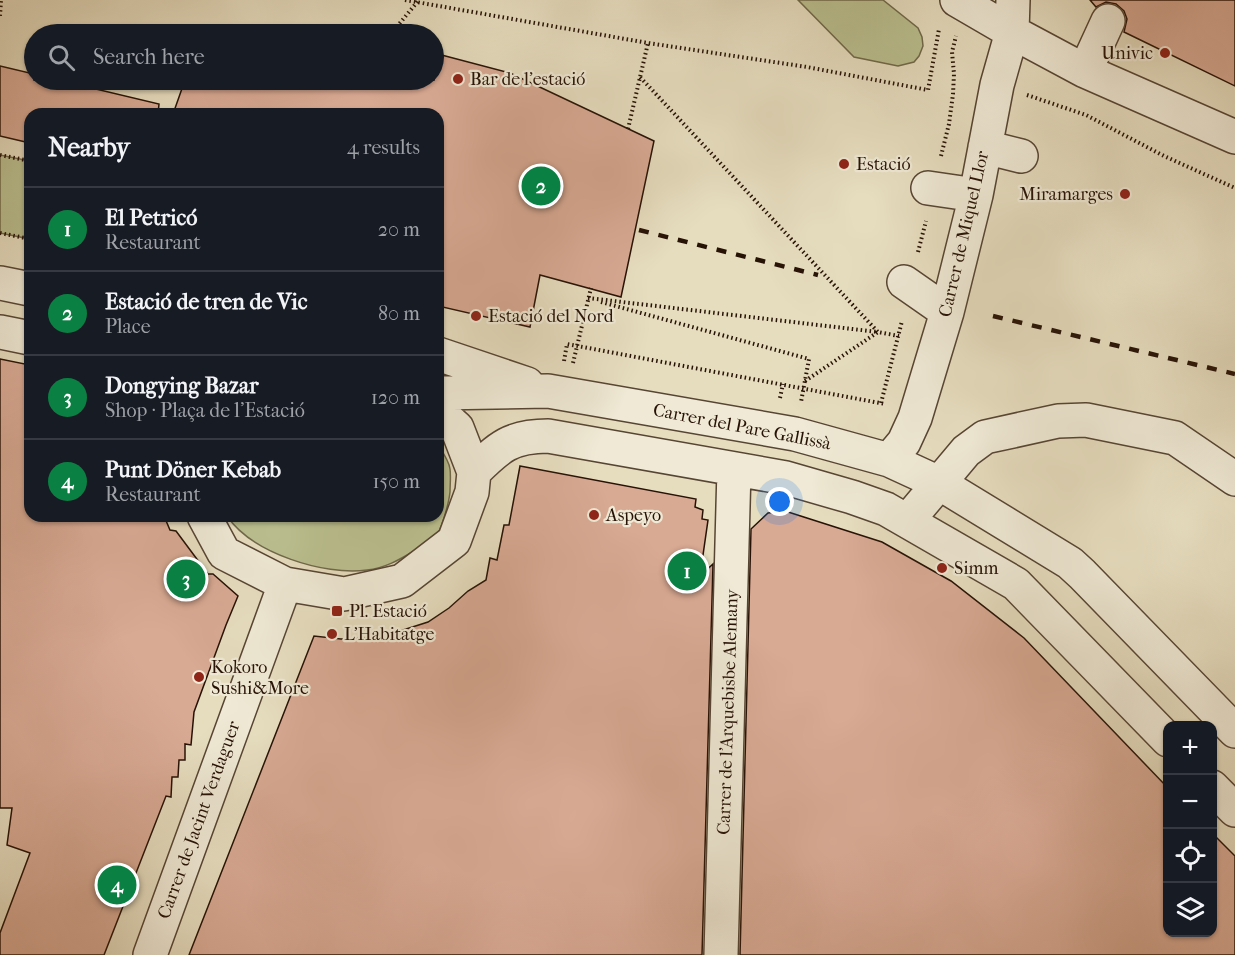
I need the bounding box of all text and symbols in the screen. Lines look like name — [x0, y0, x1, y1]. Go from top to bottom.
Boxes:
search box — [24, 24, 444, 90]
icon: search — [45, 41, 78, 74]
place label: Univic — [1101, 43, 1153, 64]
text: Search here — [93, 44, 205, 70]
marker: Univic — [1158, 46, 1172, 60]
place label: Bar de l'estació — [470, 69, 585, 90]
marker: Bar de l'estació — [451, 72, 465, 86]
text: Nearby — [48, 132, 130, 163]
text: 4 results — [347, 136, 420, 159]
street label: Carrer de Miquel Llor — [935, 149, 993, 319]
place label: Estació — [856, 154, 911, 175]
marker: Estació — [837, 157, 851, 171]
pin: 2 — [522, 164, 560, 208]
place label: Miramarges — [1019, 184, 1113, 205]
marker: Miramarges — [1118, 187, 1132, 201]
text: El Petricó — [105, 205, 197, 231]
text: 1 — [64, 218, 71, 241]
text: 20 m — [378, 218, 420, 241]
text: Restaurant — [105, 231, 201, 254]
text: Estació de tren de Vic — [105, 289, 307, 315]
text: 2 — [62, 302, 73, 325]
text: 80 m — [378, 302, 420, 325]
place label: Estació del Nord — [488, 306, 614, 327]
marker: Estació del Nord — [469, 309, 483, 323]
text: Place — [105, 315, 151, 338]
text: Dongying Bazar — [105, 373, 259, 399]
text: 3 — [63, 386, 72, 409]
text: 120 m — [371, 386, 420, 409]
text: Shop · Plaça de l'Estació — [105, 399, 305, 422]
street label: Carrer del Pare Gallissà — [651, 399, 833, 455]
text: Punt Döner Kebab — [105, 457, 281, 483]
text: 4 — [62, 470, 73, 493]
text: 150 m — [372, 470, 420, 493]
text: Restaurant — [105, 483, 201, 506]
your location — [765, 487, 794, 516]
place label: Aspeyo — [605, 505, 661, 526]
marker: Aspeyo — [587, 508, 601, 522]
pin: 1 — [668, 548, 706, 594]
pin: 3 — [166, 556, 206, 602]
place label: Simm — [954, 558, 999, 579]
marker: Simm — [935, 561, 949, 575]
street label: Carrer de l'Arquebisbe Alemany — [713, 587, 743, 835]
place label: Pl. Estació — [349, 601, 427, 622]
marker: Pl. Estació — [330, 604, 344, 618]
place label: L'Habitatge — [344, 624, 434, 645]
marker: L'Habitatge — [325, 627, 339, 641]
place label: Kokoro Sushi&More — [211, 657, 309, 699]
marker: Kokoro Sushi&More — [192, 670, 206, 684]
street label: Carrer de Jacint Verdaguer — [153, 718, 245, 922]
map controls — [1163, 721, 1217, 937]
button: + — [1163, 721, 1217, 775]
button: − — [1163, 775, 1217, 829]
button: locate — [1163, 829, 1217, 883]
pin: 4 — [98, 862, 136, 908]
button: layers — [1163, 883, 1217, 937]

